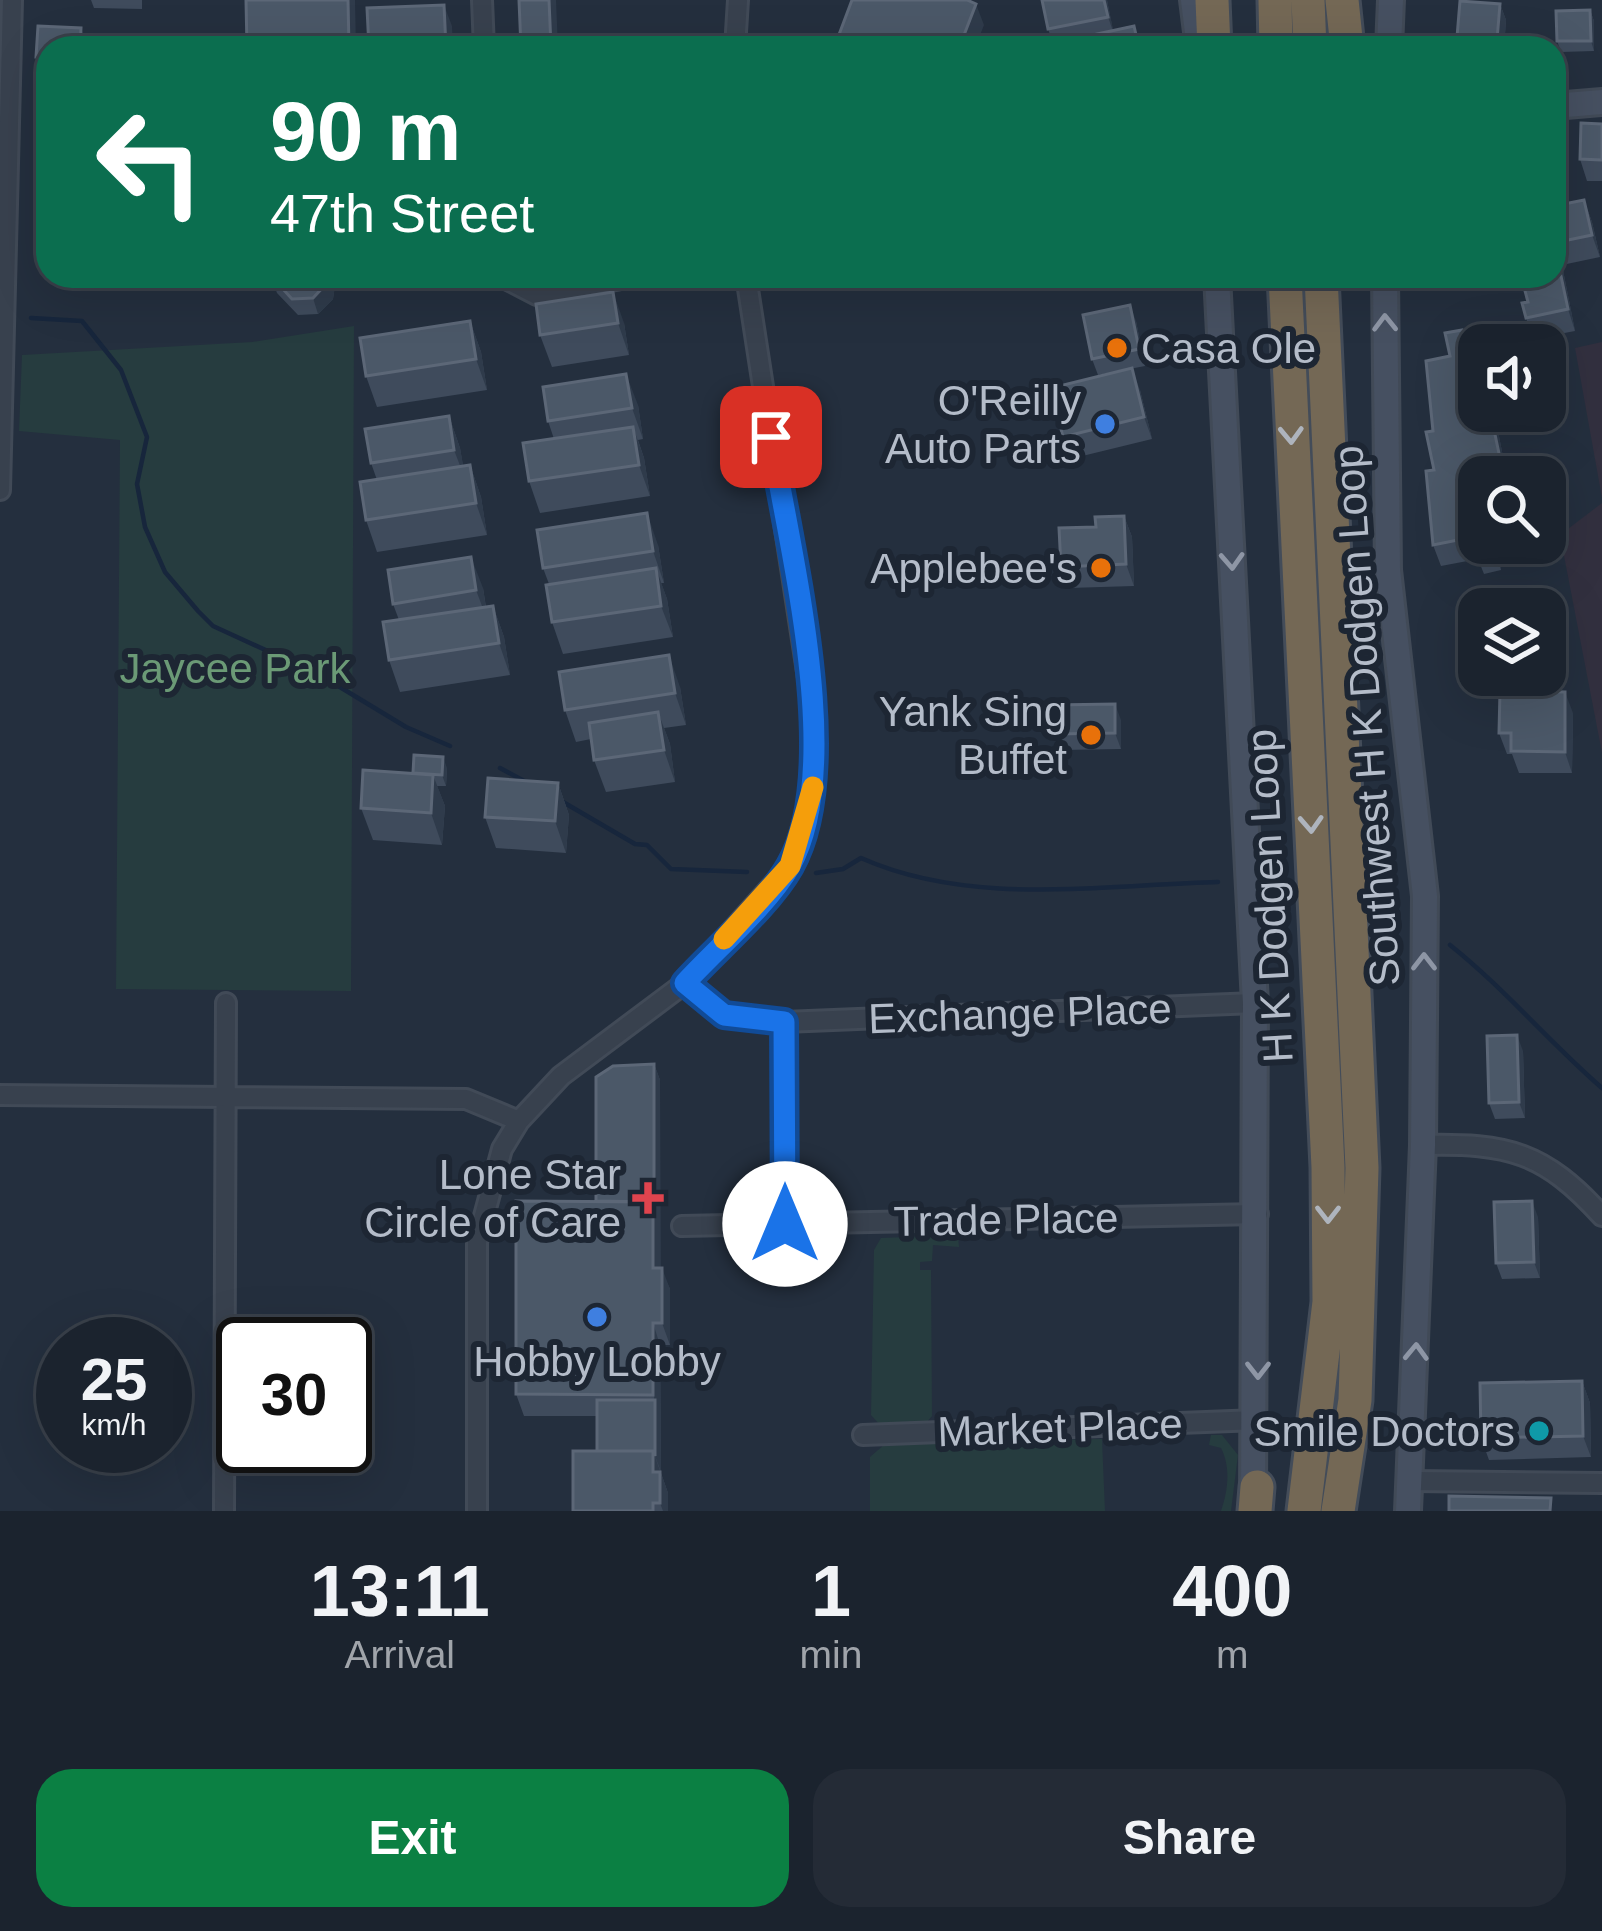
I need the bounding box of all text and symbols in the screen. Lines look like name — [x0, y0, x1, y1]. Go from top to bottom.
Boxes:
icon: left — [72, 84, 228, 240]
text: 90 m — [270, 84, 461, 178]
text: 47th Street — [270, 183, 534, 243]
one-way arrow — [1372, 313, 1398, 331]
map controls — [1458, 324, 1566, 696]
button: sound — [1458, 324, 1566, 432]
place label: Casa Ole — [1141, 325, 1316, 372]
marker: Casa Ole — [1104, 335, 1130, 361]
place label: O'Reilly Auto Parts — [885, 377, 1081, 472]
pin — [720, 386, 822, 488]
icon: arrive — [738, 404, 804, 470]
marker: O'Reilly Auto Parts — [1092, 411, 1118, 437]
one-way arrow — [1278, 426, 1304, 445]
street label: Southwest H K Dodgen Loop — [1324, 444, 1409, 988]
button: search — [1458, 456, 1566, 564]
place label: Applebee's — [870, 545, 1077, 592]
one-way arrow — [1219, 552, 1245, 571]
marker: Applebee's — [1088, 555, 1114, 581]
button: layers — [1458, 588, 1566, 696]
park label: Jaycee Park — [119, 645, 352, 692]
place label: Yank Sing Buffet — [879, 688, 1067, 783]
marker: Yank Sing Buffet — [1078, 722, 1104, 748]
street label: H K Dodgen Loop — [1237, 728, 1302, 1064]
one-way arrow — [1298, 815, 1324, 834]
one-way arrow — [1411, 952, 1437, 970]
street label: Exchange Place — [868, 985, 1173, 1042]
place label: Lone Star Circle of Care — [364, 1151, 621, 1246]
position arrow — [722, 1161, 848, 1287]
marker: Lone Star Circle of Care — [632, 1182, 664, 1214]
street label: Trade Place — [893, 1194, 1119, 1245]
one-way arrow — [1315, 1206, 1341, 1224]
marker: Hobby Lobby — [584, 1304, 610, 1330]
speed limit sign: 30 — [216, 1317, 372, 1473]
place label: Hobby Lobby — [473, 1338, 721, 1385]
one-way arrow — [1403, 1342, 1429, 1361]
text: 25 — [81, 1346, 147, 1413]
one-way arrow — [1245, 1362, 1271, 1380]
street label: Market Place — [937, 1400, 1183, 1455]
text: km/h — [81, 1408, 147, 1441]
place label: Smile Doctors — [1254, 1408, 1515, 1455]
marker: Smile Doctors — [1526, 1418, 1552, 1444]
text: 13:11 — [310, 1551, 490, 1631]
text: 1 — [811, 1551, 851, 1631]
text: 400 — [1172, 1551, 1292, 1631]
text: Arrival — [345, 1633, 455, 1676]
text: min — [800, 1633, 862, 1676]
text: m — [1216, 1633, 1248, 1676]
button: Exit — [36, 1769, 789, 1907]
button: Share — [813, 1769, 1566, 1907]

